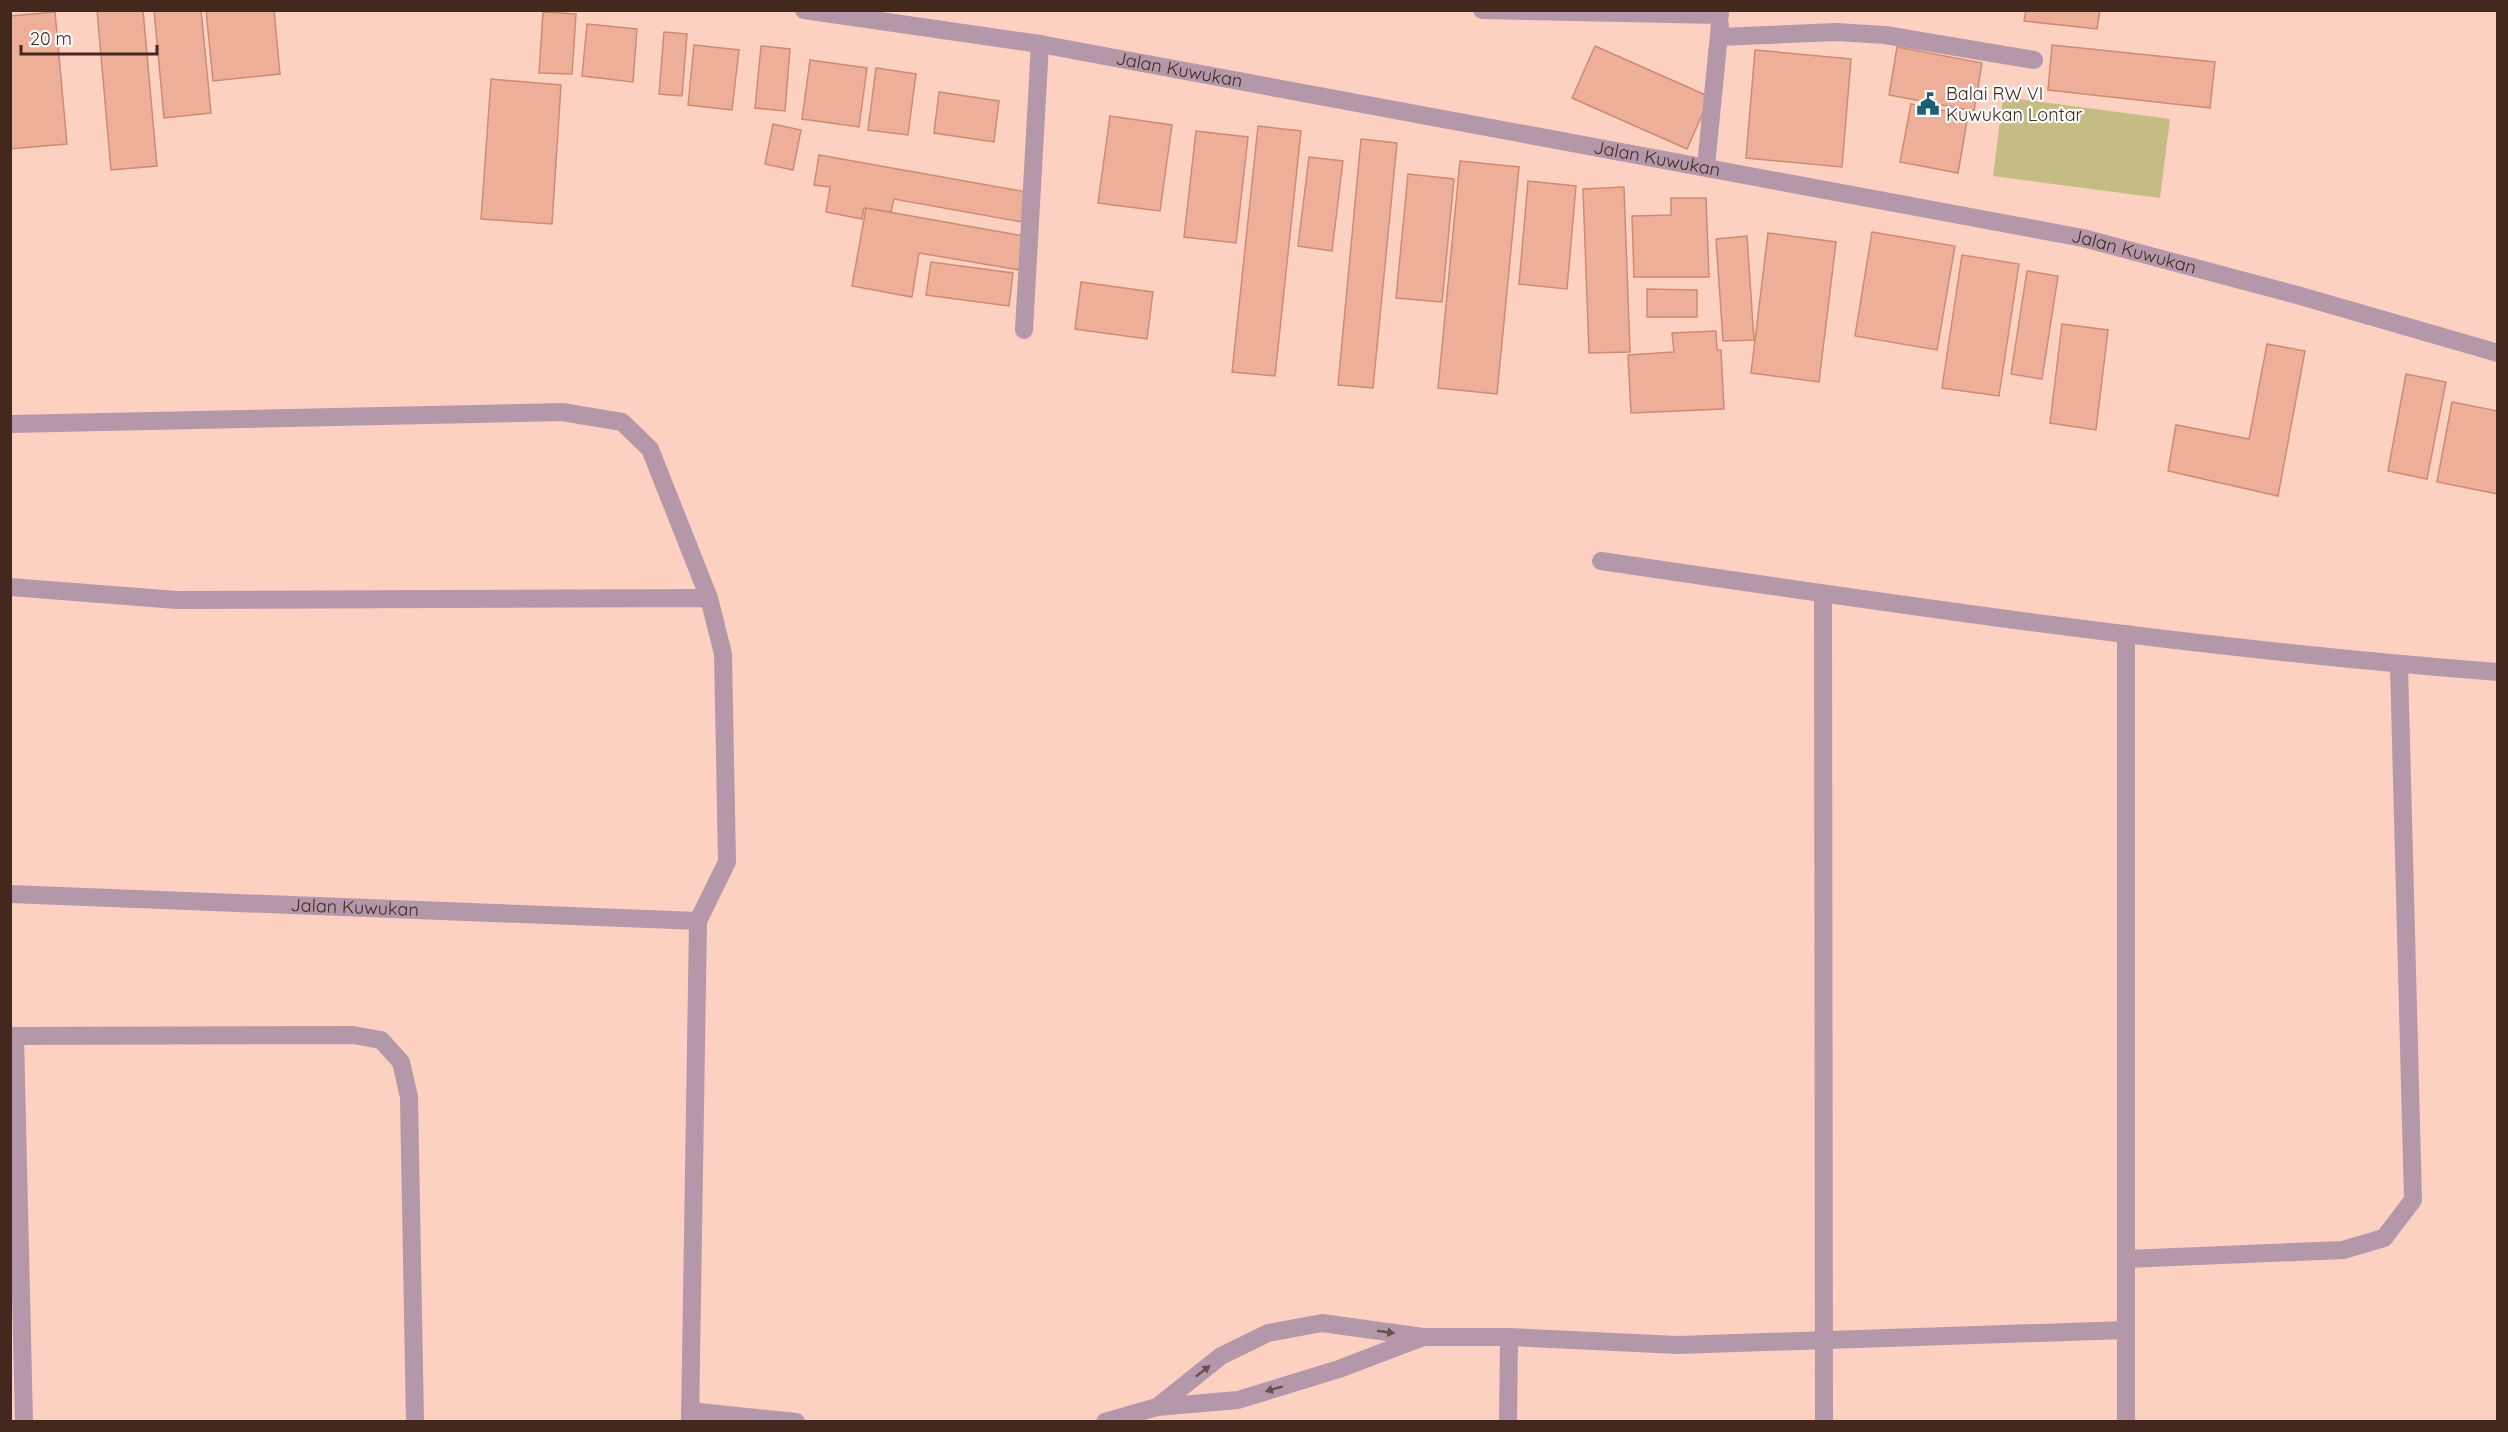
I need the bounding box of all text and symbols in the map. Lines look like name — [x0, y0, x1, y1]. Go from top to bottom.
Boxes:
scale bar — [21, 18, 158, 56]
text: 20 m — [30, 27, 72, 50]
street label: Jalan Kuwukan — [1114, 46, 1245, 92]
place label: Balai RW VI Kuwukan Lontar — [1946, 82, 2083, 126]
public building icon: Balai RW VI Kuwukan Lontar — [1915, 91, 1941, 117]
street label: Jalan Kuwukan — [1592, 135, 1722, 181]
street label: Jalan Kuwukan — [2070, 224, 2199, 279]
street label: Jalan Kuwukan — [290, 893, 419, 921]
one-way arrow — [1376, 1328, 1395, 1337]
one-way arrow — [1195, 1365, 1210, 1377]
one-way arrow — [1265, 1385, 1283, 1394]

